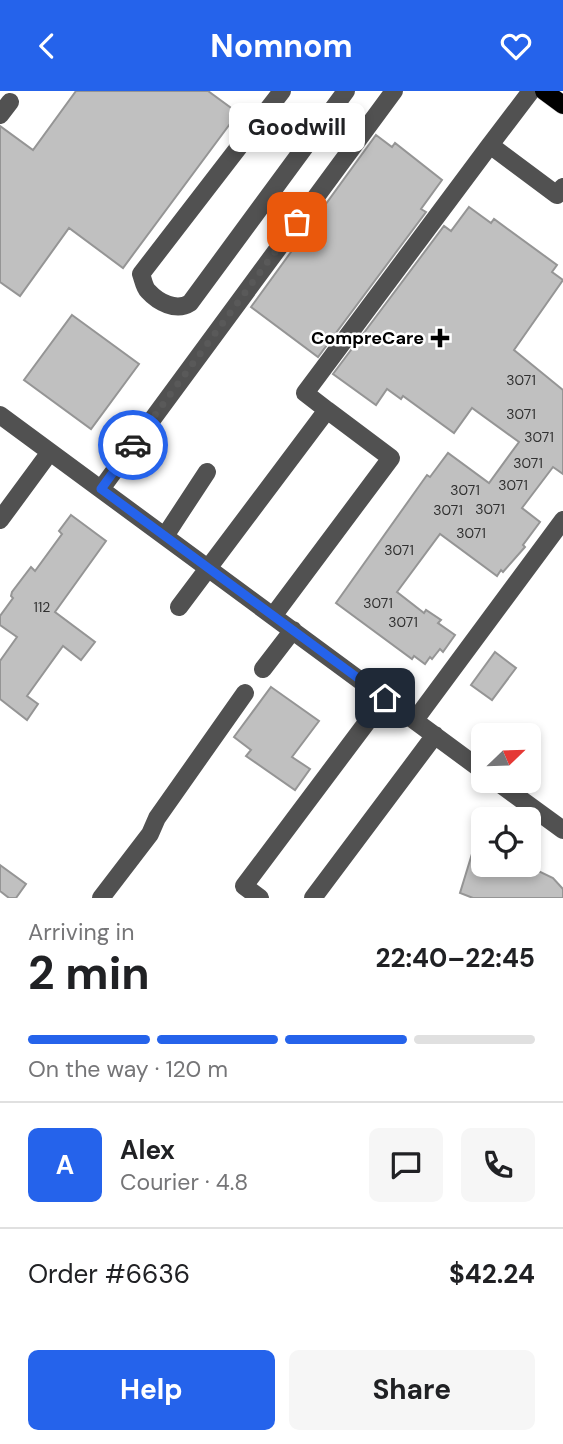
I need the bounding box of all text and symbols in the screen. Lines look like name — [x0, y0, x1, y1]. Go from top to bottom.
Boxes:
text: Nomnom — [210, 25, 353, 67]
icon: back — [28, 27, 66, 65]
icon: heart — [497, 27, 535, 65]
callout: Goodwill — [229, 103, 365, 152]
text: Goodwill — [248, 112, 346, 142]
pin — [267, 192, 327, 252]
icon: bag — [278, 203, 316, 241]
place label: CompreCare — [311, 326, 424, 350]
marker: CompreCare — [430, 328, 450, 348]
house number: 3071 — [506, 371, 536, 389]
house number: 3071 — [506, 405, 536, 423]
courier — [98, 410, 168, 480]
icon: car — [114, 426, 152, 464]
house number: 3071 — [524, 428, 554, 446]
house number: 3071 — [513, 454, 543, 472]
house number: 3071 — [498, 476, 528, 494]
house number: 3071 — [450, 481, 480, 499]
house number: 3071 — [475, 500, 505, 518]
house number: 3071 — [433, 501, 463, 519]
house number: 3071 — [456, 524, 486, 542]
house number: 3071 — [384, 541, 414, 559]
house number: 3071 — [363, 594, 393, 612]
house number: 112 — [34, 598, 50, 616]
house number: 3071 — [388, 613, 418, 631]
pin — [355, 668, 415, 728]
icon: home — [366, 679, 404, 717]
north arrow — [471, 723, 541, 793]
map controls — [471, 723, 541, 877]
button: locate — [471, 807, 541, 877]
text: Arriving in — [28, 917, 134, 947]
text: 22:40–22:45 — [375, 941, 535, 975]
text: 2 min — [28, 943, 150, 1003]
text: On the way · 120 m — [28, 1054, 228, 1084]
button: chat — [369, 1128, 443, 1202]
button: phone — [461, 1128, 535, 1202]
text: Alex — [120, 1133, 175, 1167]
text: A — [56, 1148, 74, 1182]
text: Courier · 4.8 — [120, 1167, 248, 1197]
text: Order #6636 — [28, 1257, 190, 1291]
text: $42.24 — [449, 1257, 535, 1291]
button: Help — [28, 1350, 275, 1430]
button: Share — [289, 1350, 535, 1430]

